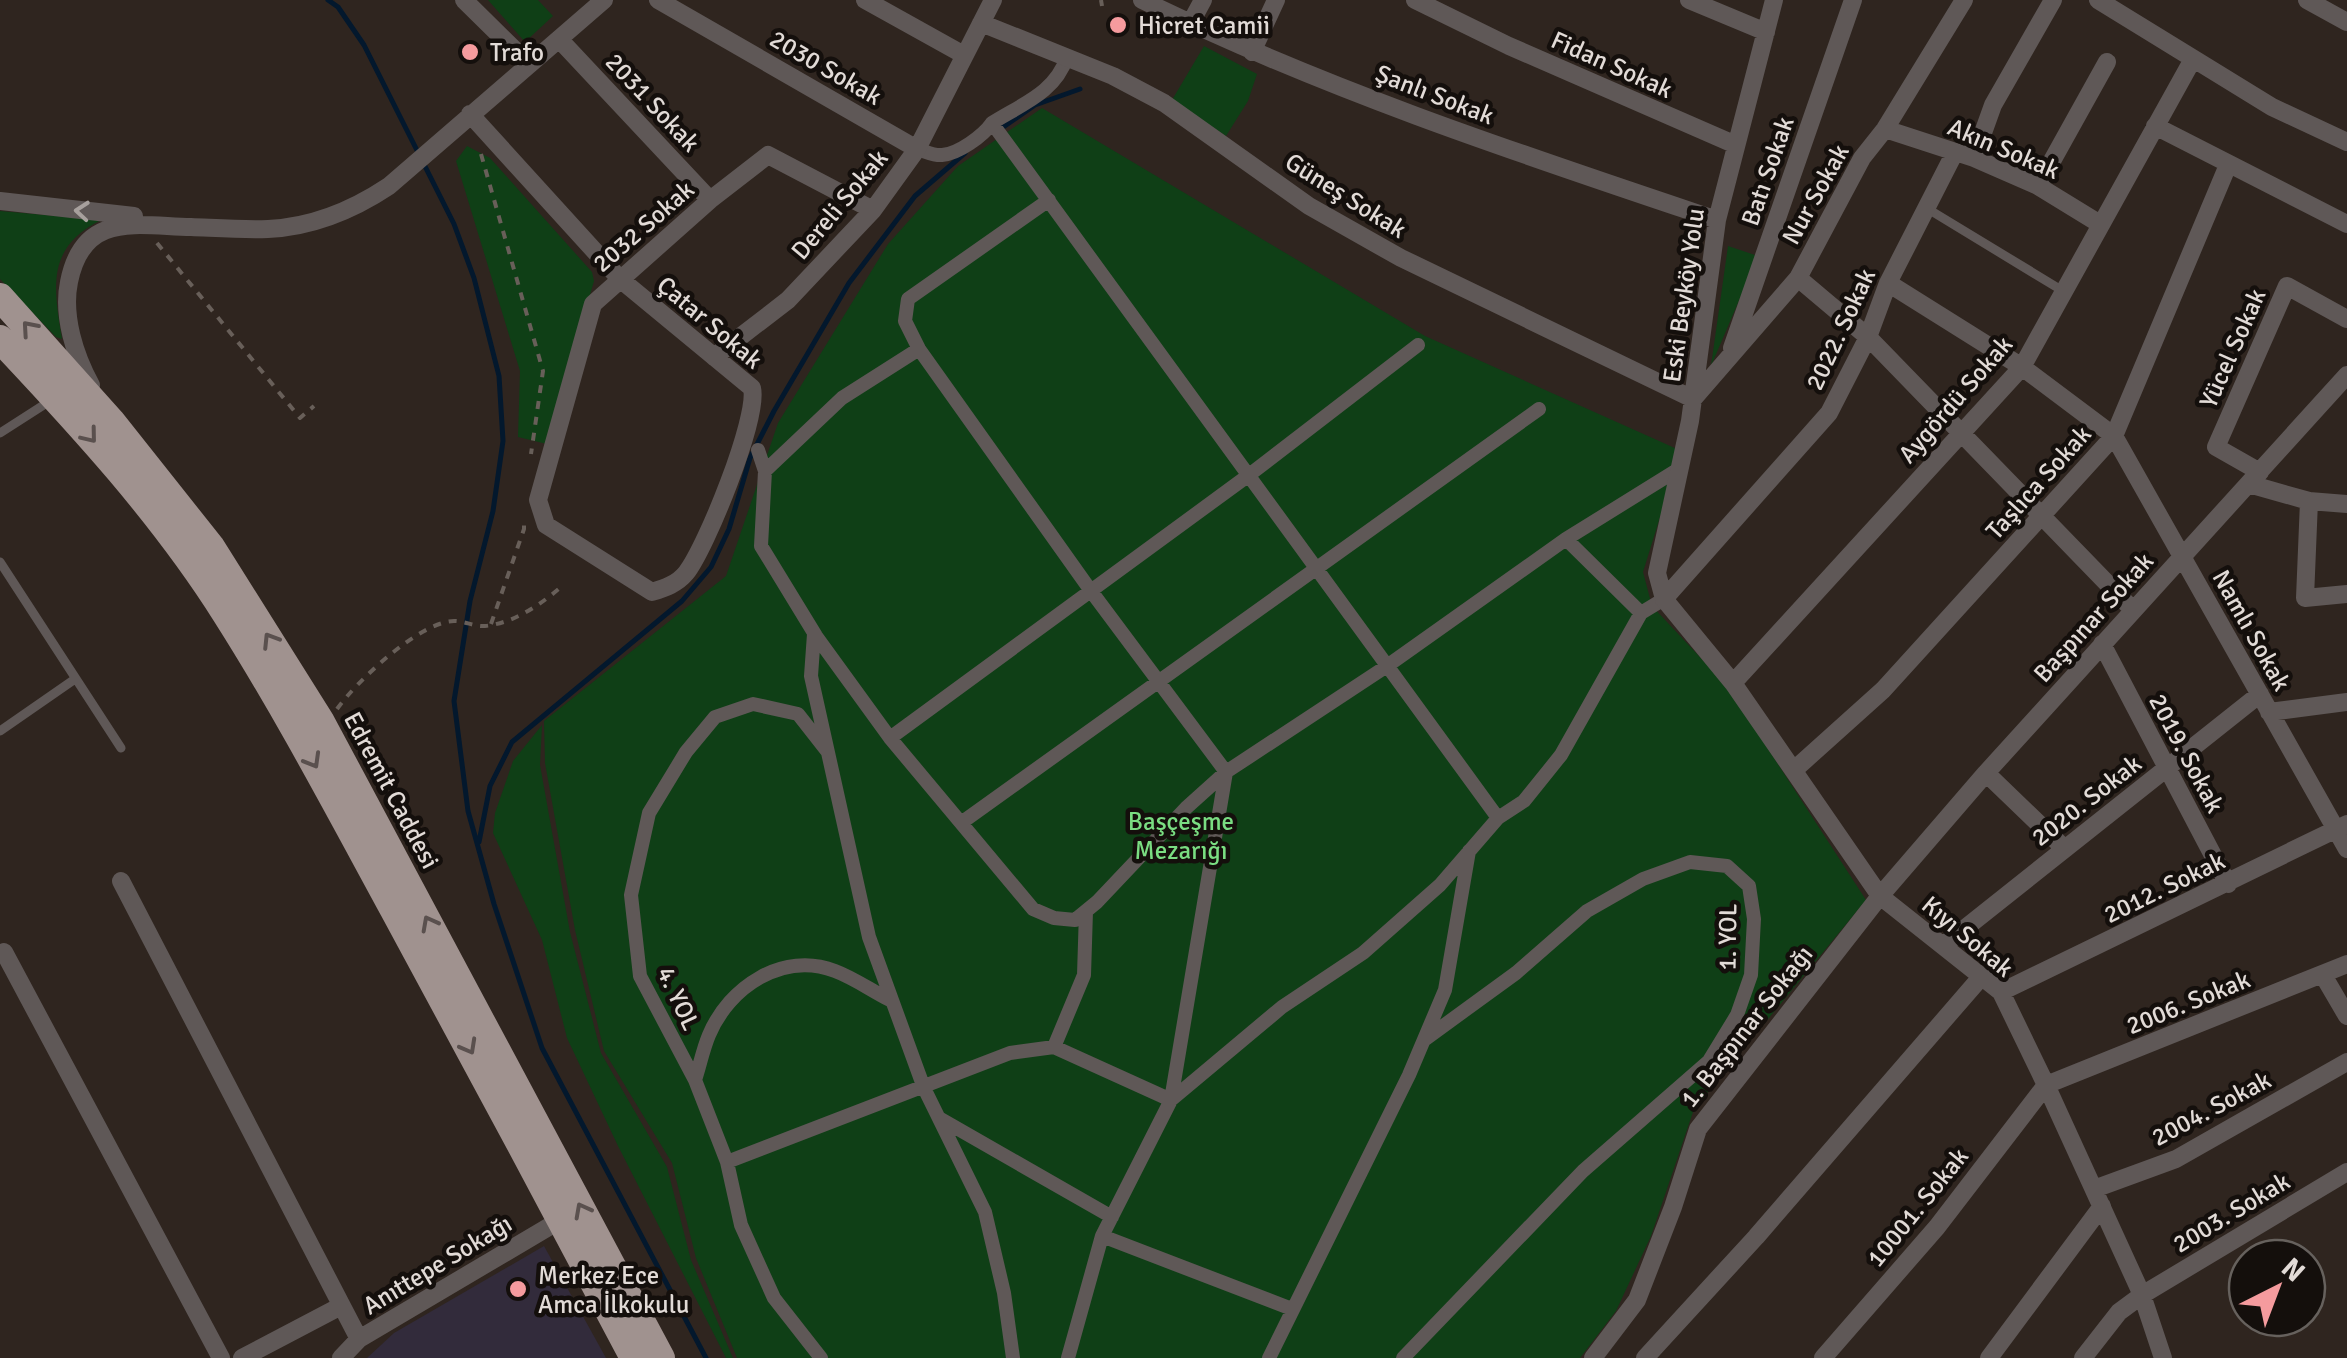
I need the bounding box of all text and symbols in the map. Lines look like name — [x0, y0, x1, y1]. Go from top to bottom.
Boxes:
place label: Hicret Camii — [1138, 10, 1270, 41]
marker: Hicret Camii — [1107, 14, 1129, 36]
street label: 2030 Sokak — [764, 23, 888, 112]
street label: Fidan Sokak — [1546, 24, 1678, 105]
place label: Trafo — [490, 37, 544, 68]
marker: Trafo — [459, 41, 481, 63]
street label: 2031 Sokak — [599, 46, 707, 159]
street label: Şanlı Sokak — [1371, 58, 1499, 131]
street label: Akın Sokak — [1943, 111, 2065, 186]
street label: Batı Sokak — [1734, 112, 1801, 230]
street label: Nur Sokak — [1775, 138, 1856, 250]
street label: Dereli Sokak — [784, 143, 895, 266]
street label: Güneş Sokak — [1279, 146, 1412, 245]
street label: 2032 Sokak — [586, 174, 701, 279]
one-way arrow — [74, 201, 90, 223]
street label: Eski Beyköy Yolu — [1656, 206, 1711, 384]
street label: 2022. Sokak — [1799, 263, 1882, 395]
street label: Çatar Sokak — [651, 269, 769, 376]
street label: Yücel Sokak — [2192, 283, 2273, 413]
one-way arrow — [22, 321, 40, 340]
street label: Aygördü Sokak — [1892, 329, 2019, 469]
street label: Taşlıca Sokak — [1979, 419, 2098, 546]
one-way arrow — [78, 425, 96, 443]
street label: Başpınar Sokak — [2027, 546, 2160, 689]
street label: Namlı Sokak — [2206, 564, 2298, 697]
one-way arrow — [263, 633, 282, 651]
street label: 2019. Sokak — [2142, 688, 2231, 819]
street label: Edremit Caddesi — [337, 706, 446, 874]
street label: 2020. Sokak — [2025, 748, 2148, 853]
one-way arrow — [301, 751, 320, 769]
park label: Başçeşme Mezarığı — [1128, 806, 1234, 866]
street label: 2012. Sokak — [2099, 845, 2230, 930]
street label: Kıyı Sokak — [1915, 889, 2020, 984]
street label: 1. YOL — [1711, 903, 1744, 971]
one-way arrow — [422, 916, 441, 934]
street label: 1. Başpınar Sokağı — [1673, 939, 1819, 1114]
street label: 4. YOL — [650, 961, 707, 1035]
street label: 2006. Sokak — [2122, 963, 2255, 1041]
one-way arrow — [456, 1036, 476, 1054]
street label: 2004. Sokak — [2146, 1064, 2277, 1153]
street label: 10001. Sokak — [1860, 1141, 1975, 1273]
street label: 2003. Sokak — [2167, 1165, 2296, 1259]
one-way arrow — [575, 1203, 594, 1221]
street label: Anıttepe Sokağı — [357, 1208, 518, 1321]
north arrow — [2227, 1238, 2327, 1338]
text: N — [2274, 1251, 2312, 1289]
place label: Merkez Ece Amca İlkokulu — [538, 1260, 689, 1320]
marker: Merkez Ece Amca İlkokulu — [507, 1278, 529, 1300]

